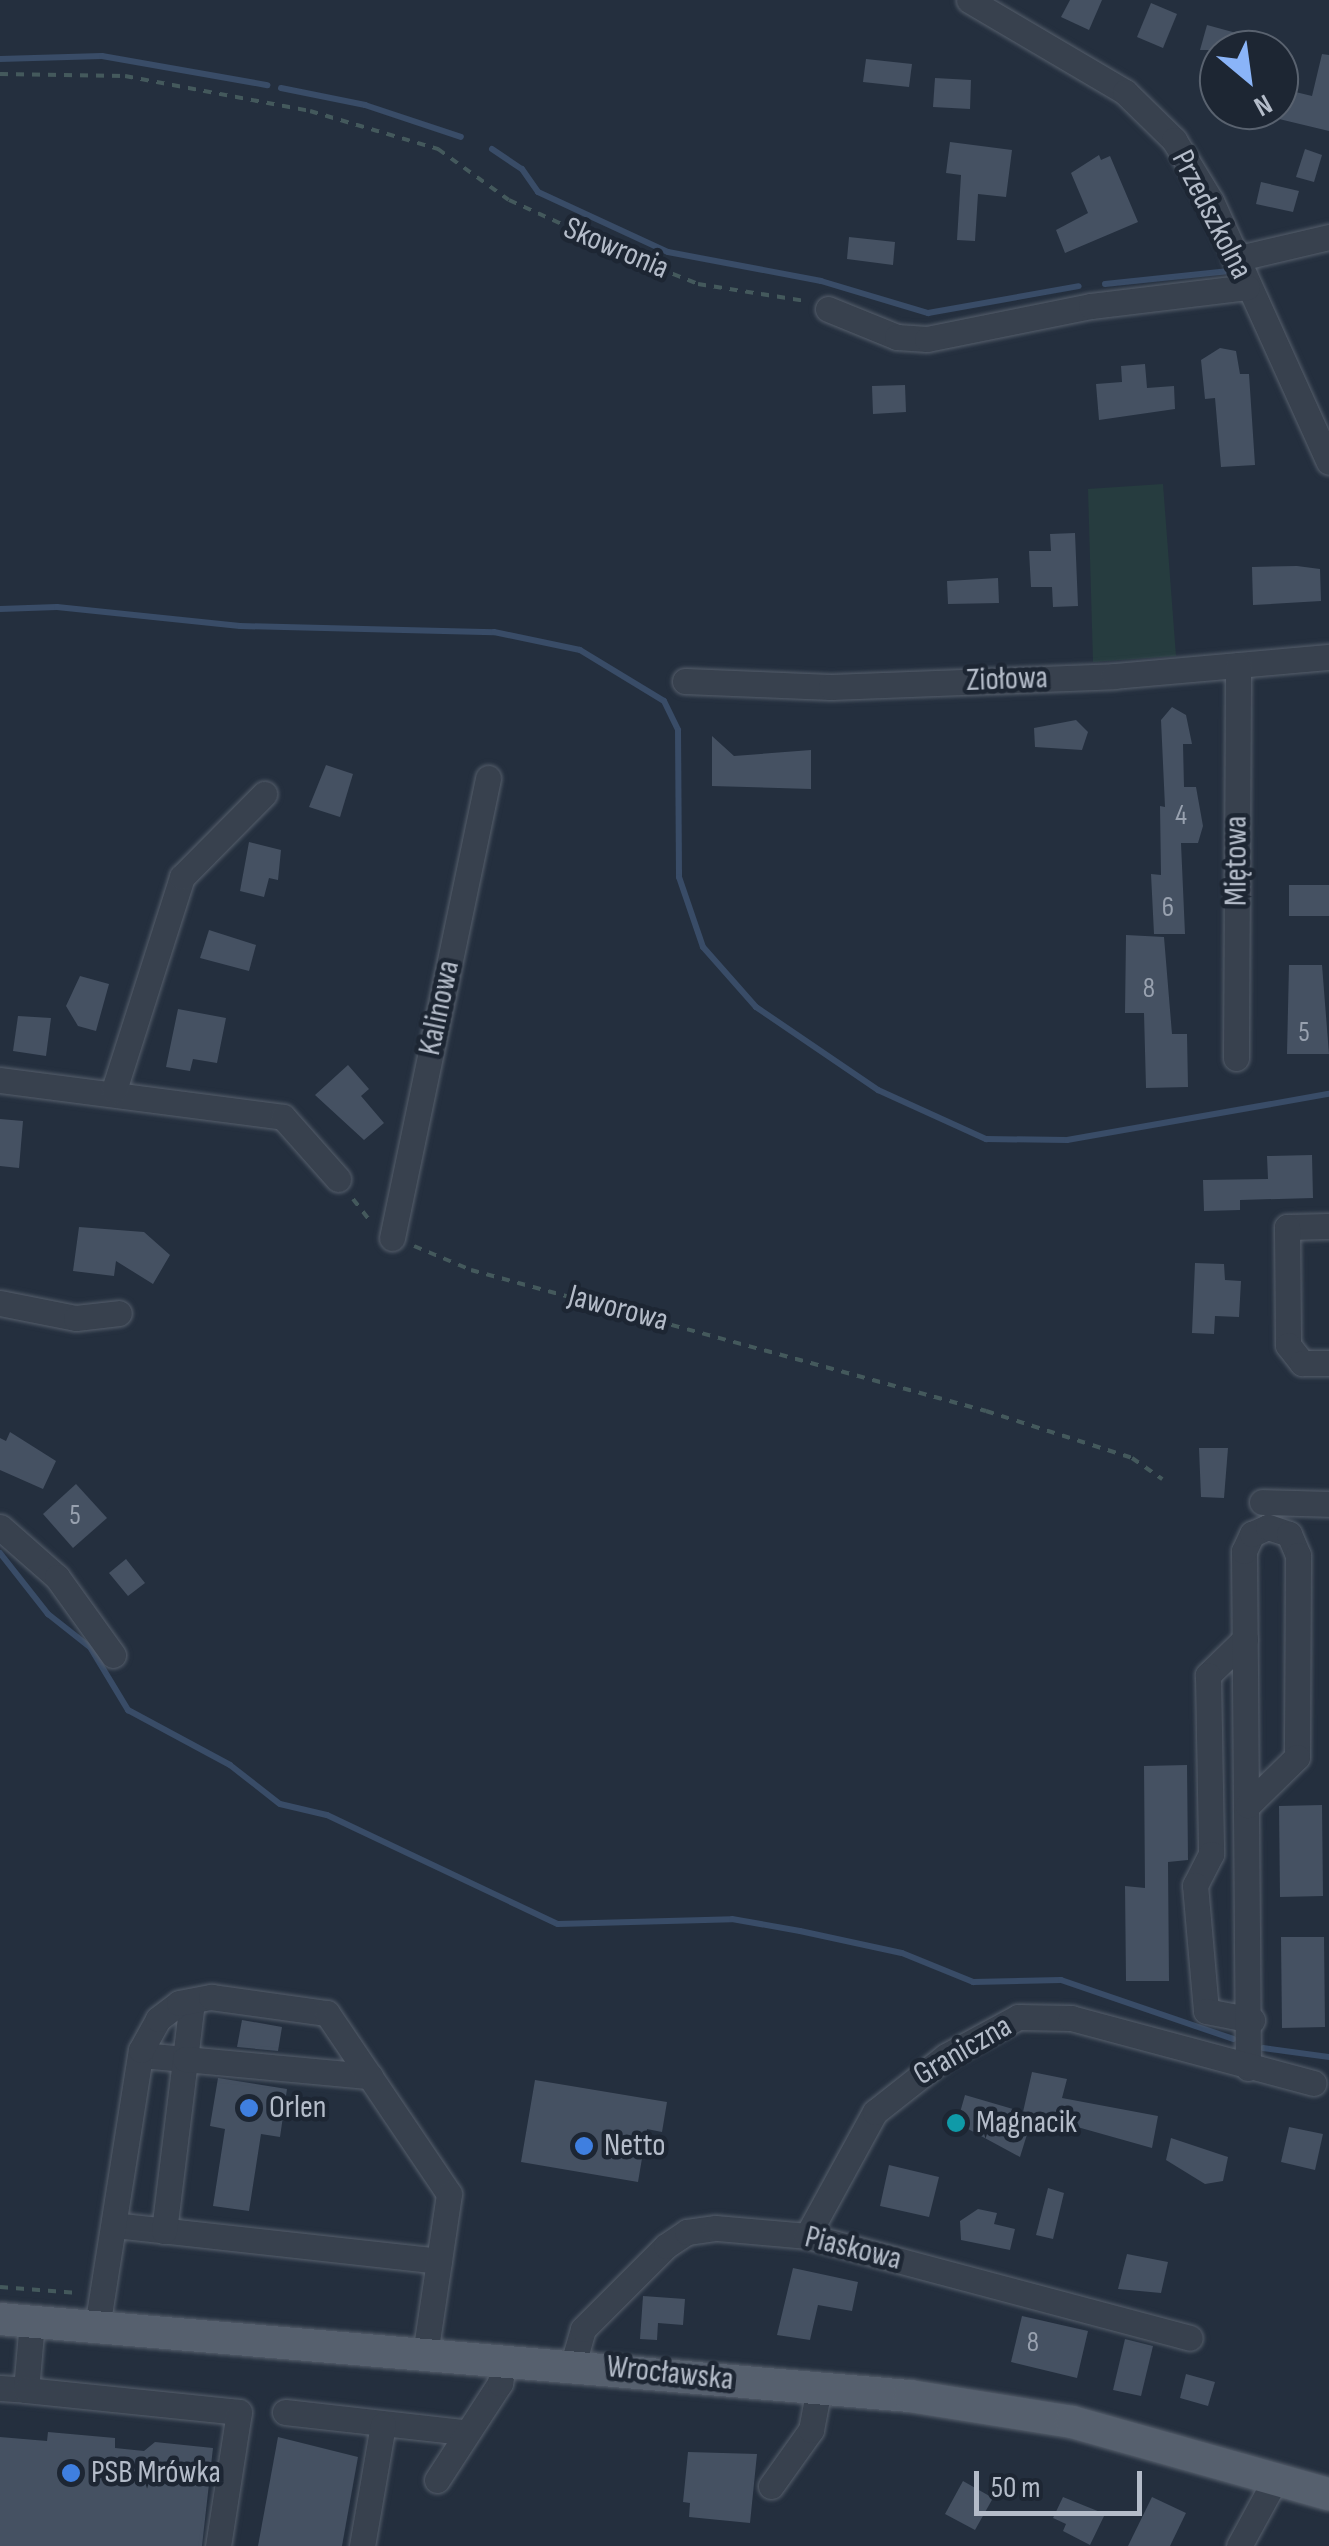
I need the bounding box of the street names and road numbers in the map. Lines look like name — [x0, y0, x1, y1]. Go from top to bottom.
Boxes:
street label: Przedszkolna — [1162, 144, 1260, 286]
street label: Skowronia — [558, 210, 674, 288]
street label: Ziołowa — [966, 659, 1048, 701]
street label: Miętowa — [1218, 816, 1256, 906]
street label: Kalinowa — [411, 957, 469, 1059]
street label: Jaworowa — [564, 1277, 672, 1341]
street label: Graniczna — [907, 2008, 1019, 2094]
street label: Piaskowa — [801, 2219, 905, 2279]
street label: Wrocławska — [605, 2348, 735, 2400]

